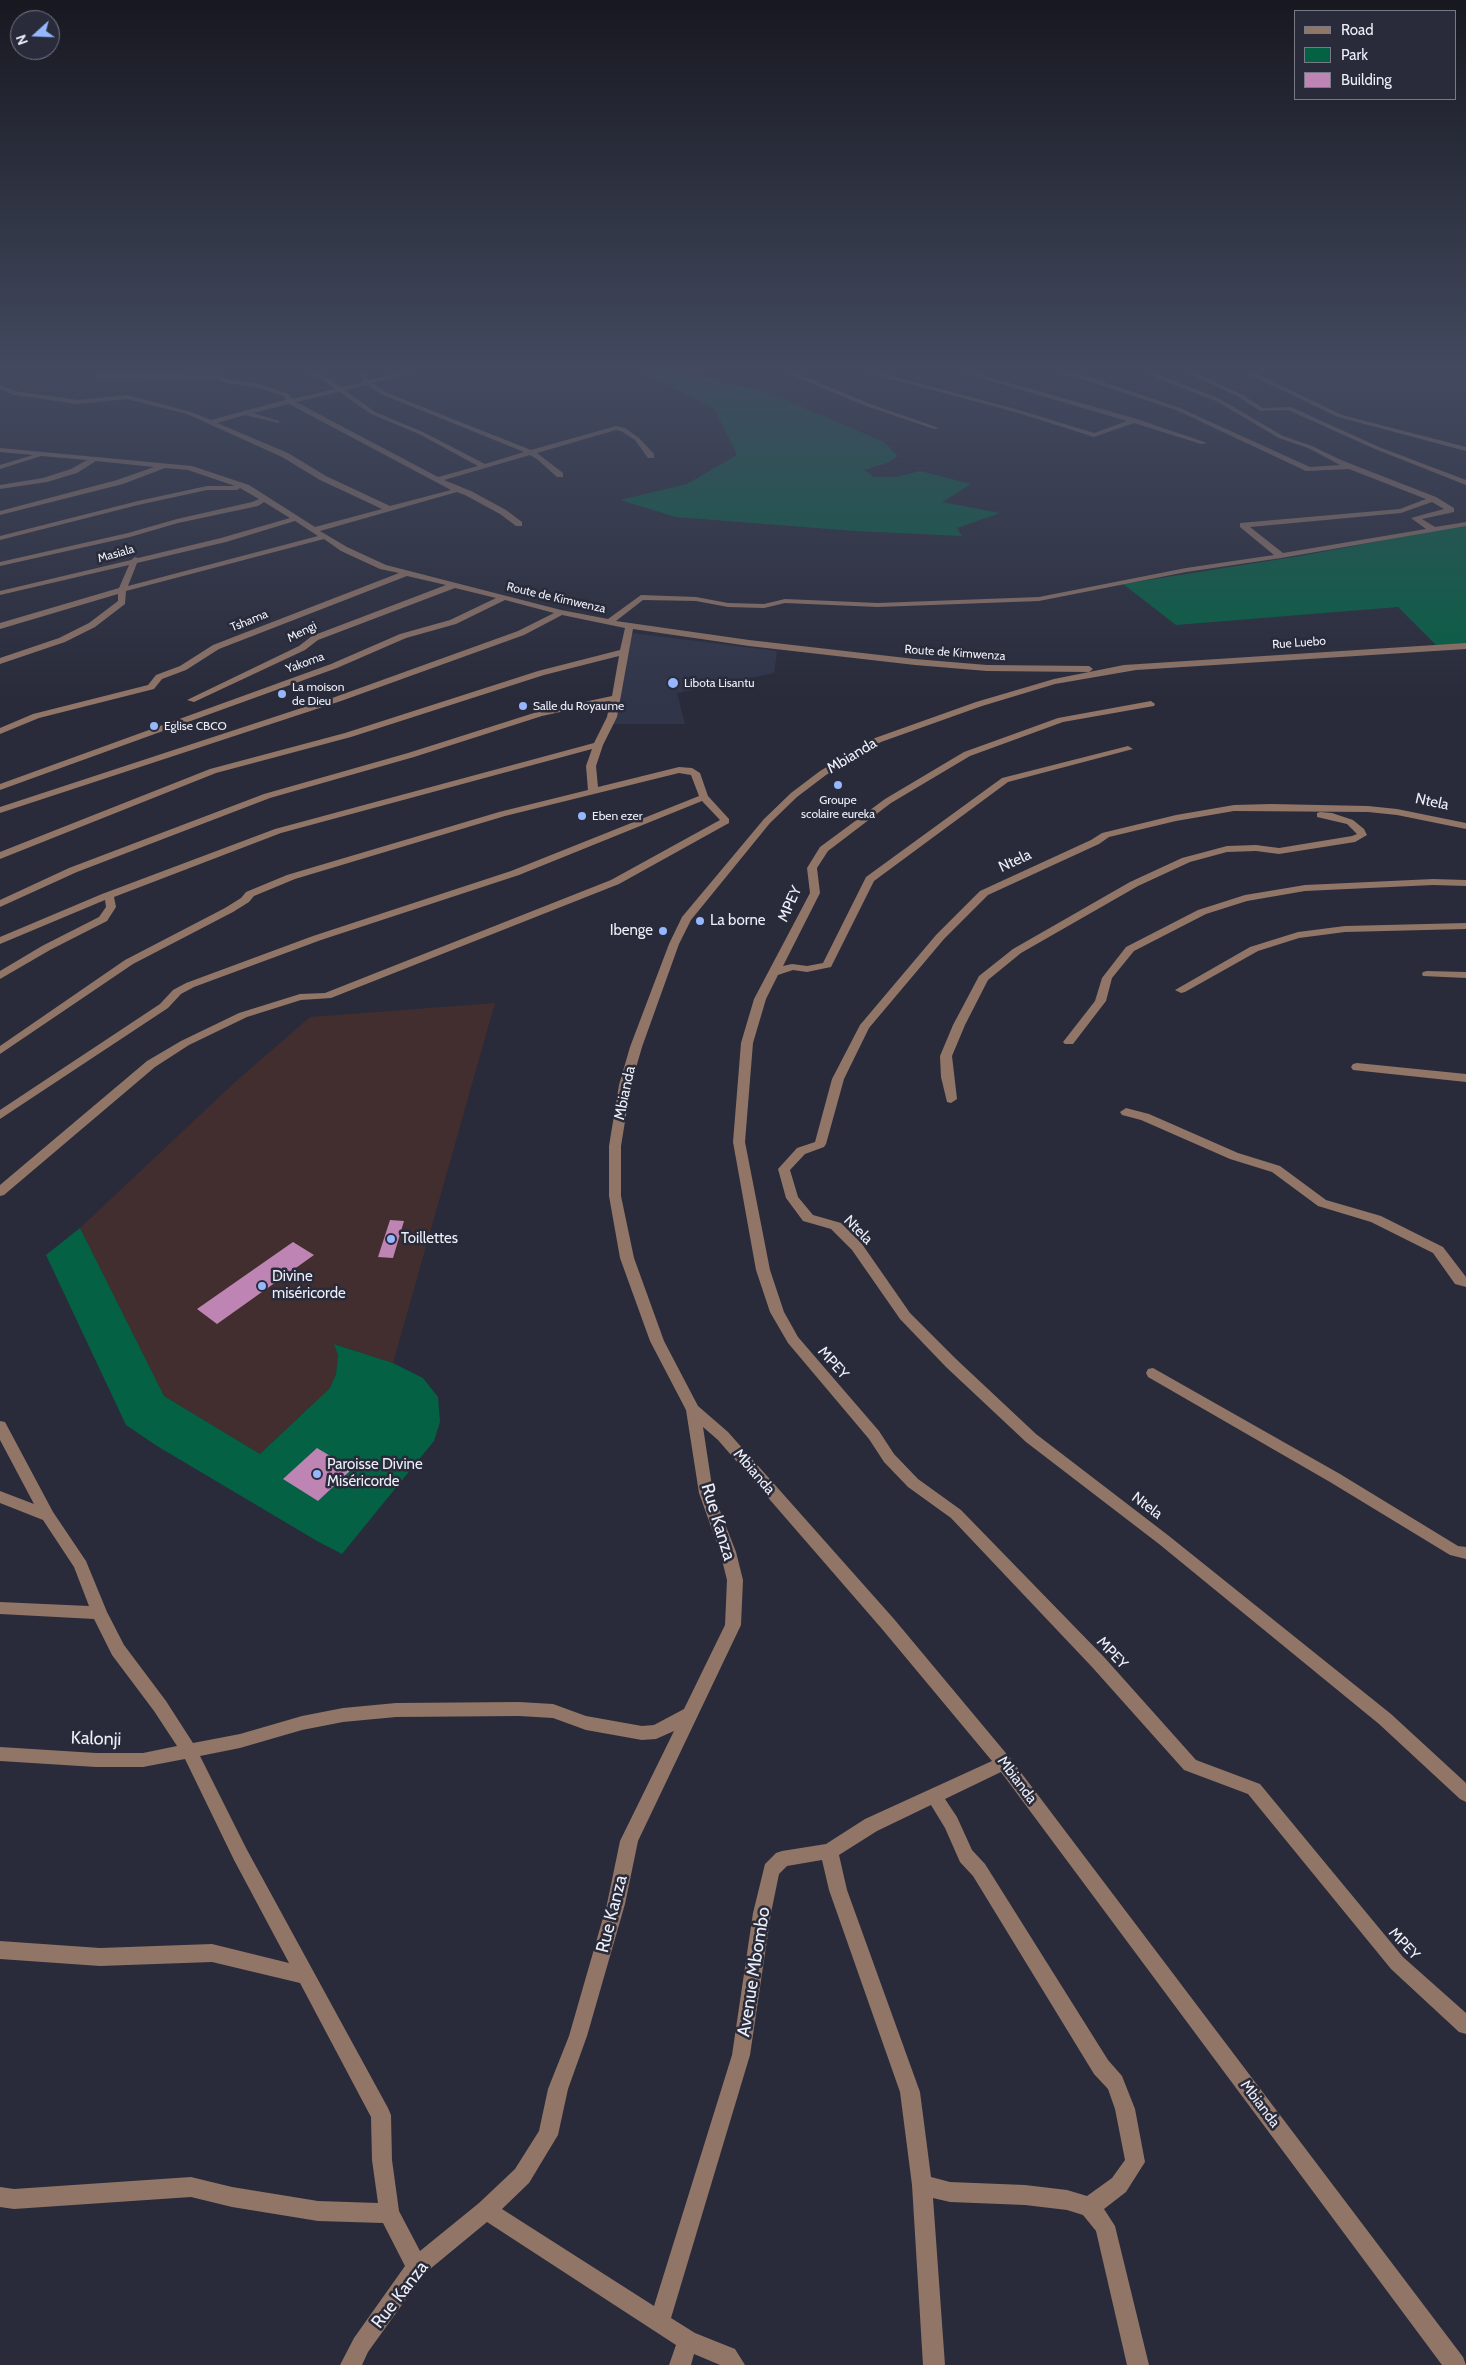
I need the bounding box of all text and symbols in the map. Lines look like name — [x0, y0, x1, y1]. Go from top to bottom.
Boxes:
north arrow — [10, 10, 60, 60]
legend — [1294, 10, 1456, 100]
text: Road — [1341, 21, 1374, 39]
text: N — [12, 32, 32, 48]
text: Park — [1341, 46, 1368, 64]
text: Building — [1341, 71, 1392, 89]
street label: Masiala — [96, 542, 136, 566]
street label: Route de Kimwenza — [505, 580, 607, 616]
street label: Tshama — [228, 607, 270, 635]
street label: Mengi — [285, 619, 319, 645]
street label: Rue Luebo — [1272, 634, 1326, 652]
street label: Route de Kimwenza — [904, 642, 1006, 664]
street label: Yakoma — [284, 649, 326, 677]
marker: Libota Lisantu — [666, 676, 680, 690]
place label: Libota Lisantu — [684, 676, 754, 690]
place label: La moison de Dieu — [292, 680, 344, 708]
marker: La moison de Dieu — [276, 688, 288, 700]
place label: Salle du Royaume — [533, 699, 624, 713]
marker: Salle du Royaume — [517, 700, 529, 712]
place label: Eglise CBCO — [164, 719, 227, 733]
marker: Eglise CBCO — [148, 720, 160, 732]
street label: Mbianda — [824, 734, 880, 778]
marker: Groupe scolaire eureka — [832, 779, 844, 791]
street label: Ntela — [1414, 790, 1450, 814]
place label: Groupe scolaire eureka — [801, 793, 875, 821]
place label: Eben ezer — [592, 809, 642, 823]
marker: Eben ezer — [576, 810, 588, 822]
street label: Ntela — [996, 846, 1034, 876]
street label: MPEY — [774, 883, 806, 925]
place label: La borne — [710, 912, 765, 930]
marker: La borne — [694, 915, 706, 927]
place label: Ibenge — [610, 922, 653, 940]
marker: Ibenge — [657, 925, 669, 937]
street label: Mbianda — [611, 1064, 639, 1122]
street label: Ntela — [840, 1212, 876, 1248]
place label: Toillettes — [401, 1230, 458, 1248]
marker: Toillettes — [385, 1233, 397, 1245]
place label: Divine miséricorde — [272, 1268, 346, 1303]
marker: Divine miséricorde — [256, 1280, 268, 1292]
street label: MPEY — [814, 1343, 852, 1383]
street label: Mbianda — [729, 1445, 779, 1499]
place label: Paroisse Divine Miséricorde — [327, 1456, 423, 1491]
marker: Paroisse Divine Miséricorde — [311, 1468, 323, 1480]
street label: Rue Kanza — [696, 1481, 740, 1563]
street label: Ntela — [1128, 1489, 1166, 1523]
street label: MPEY — [1093, 1633, 1131, 1673]
street label: Kalonji — [70, 1727, 122, 1751]
street label: Mbianda — [993, 1753, 1041, 1807]
street label: Rue Kanza — [592, 1873, 632, 1955]
street label: Avenue Mbombo — [733, 1906, 775, 2038]
street label: MPEY — [1385, 1924, 1423, 1964]
street label: Mbianda — [1236, 2077, 1284, 2131]
street label: Rue Kanza — [367, 2257, 433, 2333]

